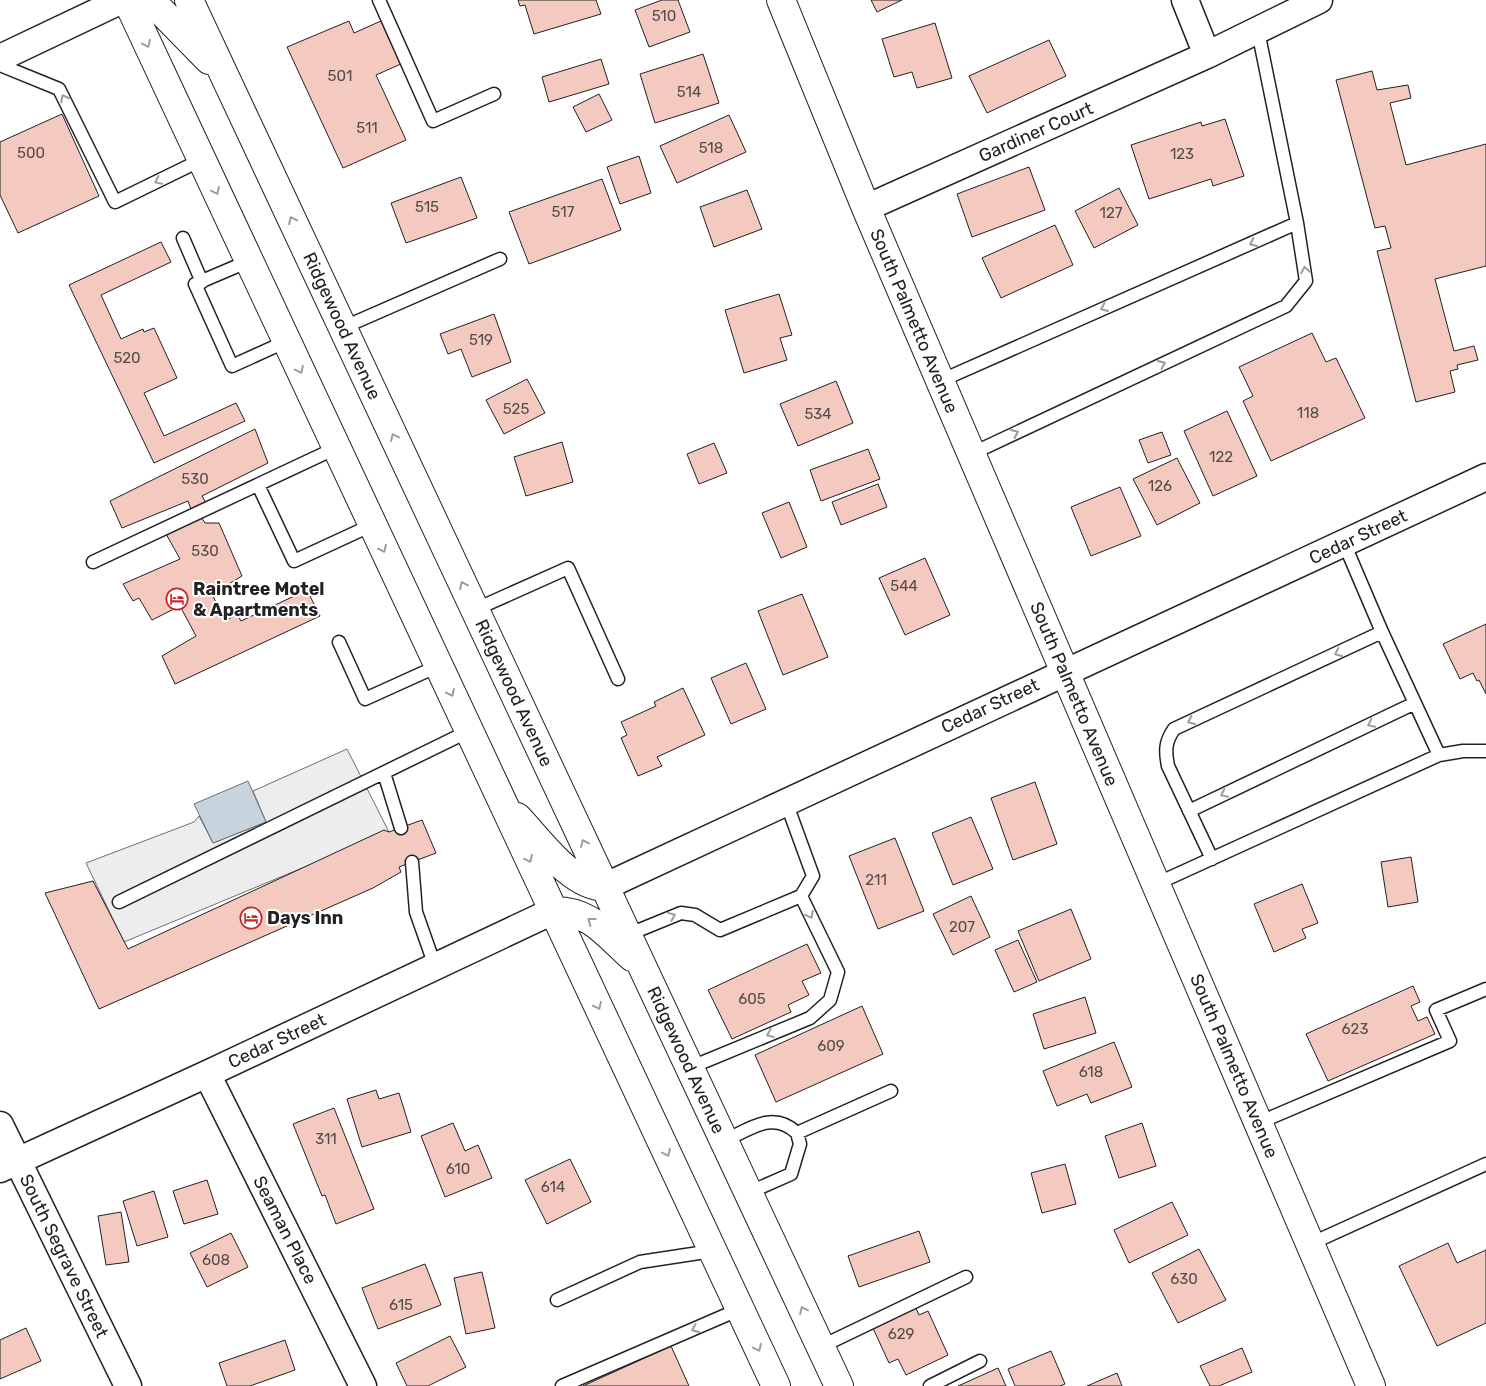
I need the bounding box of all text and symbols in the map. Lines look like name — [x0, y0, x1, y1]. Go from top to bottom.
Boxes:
house number: 510 — [652, 7, 676, 25]
one-way arrow — [141, 39, 152, 48]
house number: 501 — [328, 67, 352, 85]
house number: 514 — [677, 83, 701, 101]
one-way arrow — [60, 95, 70, 104]
street label: Gardiner Court — [975, 97, 1097, 167]
house number: 511 — [356, 119, 378, 137]
house number: 518 — [699, 139, 723, 157]
house number: 500 — [17, 144, 45, 162]
house number: 123 — [1170, 145, 1194, 163]
one-way arrow — [154, 175, 163, 185]
one-way arrow — [210, 186, 221, 195]
house number: 515 — [415, 198, 439, 216]
house number: 517 — [552, 203, 575, 221]
house number: 127 — [1100, 204, 1123, 222]
one-way arrow — [288, 216, 298, 225]
street label: South Palmetto Avenue — [865, 226, 963, 416]
one-way arrow — [1249, 236, 1258, 247]
street label: Ridgewood Avenue — [298, 249, 386, 403]
one-way arrow — [1300, 266, 1310, 275]
one-way arrow — [1100, 302, 1109, 313]
house number: 519 — [469, 331, 493, 349]
house number: 520 — [113, 349, 141, 367]
one-way arrow — [1157, 361, 1166, 371]
one-way arrow — [294, 365, 304, 374]
house number: 525 — [503, 400, 529, 418]
house number: 118 — [1297, 404, 1319, 422]
house number: 534 — [804, 405, 832, 423]
one-way arrow — [1010, 429, 1019, 439]
one-way arrow — [390, 434, 400, 443]
house number: 122 — [1209, 448, 1233, 466]
house number: 530 — [181, 470, 209, 488]
house number: 126 — [1148, 477, 1172, 495]
street label: Cedar Street — [1306, 505, 1410, 569]
house number: 530 — [191, 542, 219, 560]
one-way arrow — [377, 544, 388, 553]
house number: 544 — [890, 577, 918, 595]
place label: Raintree Motel & Apartments — [193, 578, 325, 621]
one-way arrow — [458, 581, 469, 590]
hotel icon: Raintree Motel & Apartments — [165, 587, 189, 611]
street label: South Palmetto Avenue — [1025, 599, 1123, 789]
street label: Ridgewood Avenue — [470, 616, 558, 770]
one-way arrow — [1334, 646, 1343, 657]
street label: Cedar Street — [938, 674, 1042, 738]
one-way arrow — [445, 688, 455, 697]
one-way arrow — [1187, 715, 1196, 725]
one-way arrow — [1367, 718, 1376, 728]
one-way arrow — [1220, 788, 1229, 798]
one-way arrow — [579, 839, 590, 848]
one-way arrow — [522, 854, 533, 863]
house number: 211 — [865, 871, 887, 889]
hotel icon: Days Inn — [239, 906, 263, 930]
place label: Days Inn — [267, 907, 343, 929]
one-way arrow — [804, 910, 814, 919]
one-way arrow — [667, 912, 676, 922]
one-way arrow — [587, 918, 597, 927]
house number: 207 — [949, 918, 975, 936]
street label: South Palmetto Avenue — [1185, 971, 1283, 1161]
street label: Ridgewood Avenue — [642, 983, 730, 1137]
house number: 605 — [738, 990, 766, 1008]
one-way arrow — [591, 1001, 602, 1010]
street label: Cedar Street — [225, 1009, 329, 1073]
house number: 623 — [1342, 1020, 1368, 1038]
one-way arrow — [766, 1028, 775, 1039]
house number: 609 — [817, 1037, 845, 1055]
house number: 618 — [1079, 1063, 1103, 1081]
house number: 311 — [315, 1130, 337, 1148]
one-way arrow — [660, 1148, 670, 1157]
house number: 610 — [446, 1160, 470, 1178]
street label: South Segrave Street — [15, 1171, 113, 1341]
street label: Seaman Place — [248, 1172, 322, 1288]
house number: 614 — [541, 1178, 565, 1196]
house number: 608 — [202, 1251, 230, 1269]
house number: 630 — [1170, 1270, 1198, 1288]
house number: 615 — [389, 1296, 413, 1314]
one-way arrow — [799, 1306, 810, 1315]
one-way arrow — [691, 1322, 700, 1333]
house number: 629 — [888, 1325, 914, 1343]
one-way arrow — [752, 1343, 762, 1352]

